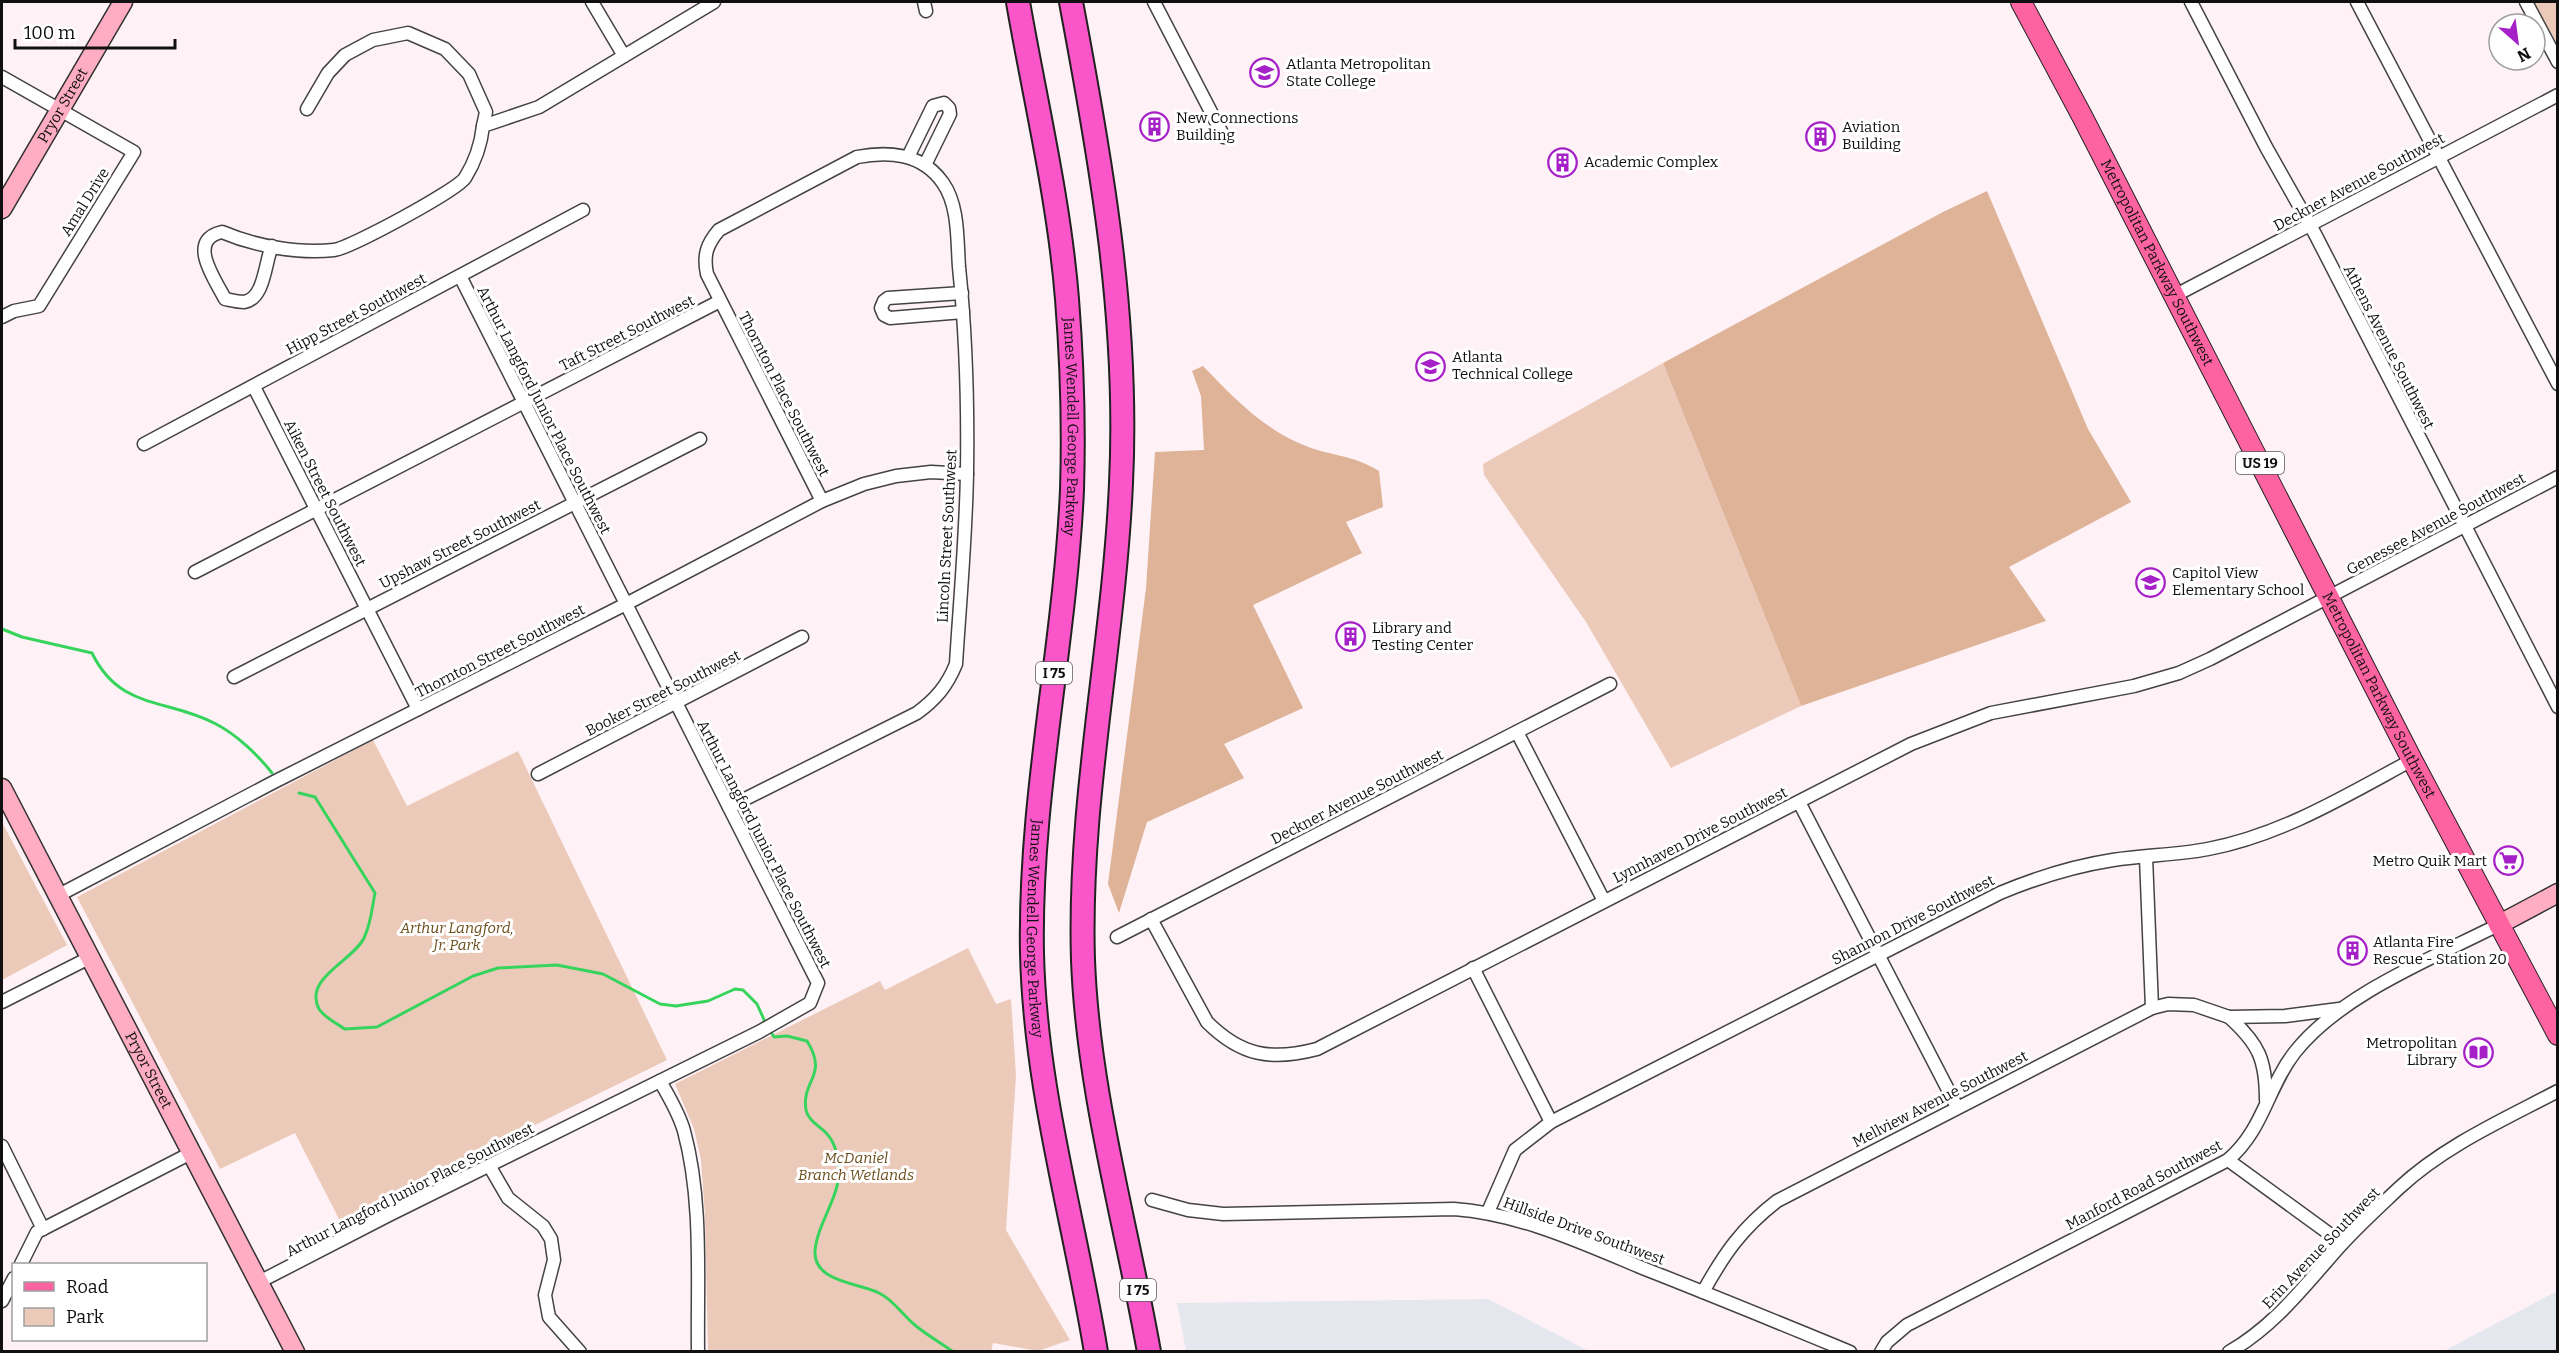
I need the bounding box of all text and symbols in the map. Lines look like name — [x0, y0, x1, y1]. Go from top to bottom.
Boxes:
scale bar — [15, 12, 176, 50]
north arrow — [2487, 12, 2547, 72]
text: 100 m — [24, 22, 75, 44]
text: N — [2514, 44, 2534, 66]
place label: Atlanta Metropolitan State College — [1286, 55, 1431, 90]
school or university icon: Atlanta Metropolitan State College — [1249, 57, 1281, 89]
street label: Pryor Street — [34, 64, 92, 146]
place label: New Connections Building — [1176, 109, 1298, 144]
building icon: New Connections Building — [1139, 111, 1171, 143]
place label: Aviation Building — [1842, 118, 1901, 153]
building icon: Aviation Building — [1805, 120, 1837, 152]
street label: Deckner Avenue Southwest — [2270, 129, 2448, 235]
building icon: Academic Complex — [1547, 146, 1579, 178]
place label: Academic Complex — [1584, 153, 1719, 171]
street label: Metropolitan Parkway Southwest — [2097, 156, 2218, 369]
street label: Amal Drive — [57, 165, 113, 239]
street label: Athens Avenue Southwest — [2340, 262, 2439, 433]
street label: Hipp Street Southwest — [283, 269, 430, 359]
street label: Arthur Langford Junior Place Southwest — [473, 283, 615, 537]
street label: Taft Street Southwest — [557, 291, 698, 375]
street label: Thornton Place Southwest — [735, 309, 834, 480]
street label: James Wendell George Parkway — [1059, 316, 1082, 537]
place label: Atlanta Technical College — [1452, 348, 1573, 383]
school or university icon: Atlanta Technical College — [1415, 350, 1447, 382]
street label: Aiken Street Southwest — [280, 417, 370, 570]
street label: Lincoln Street Southwest — [933, 448, 961, 623]
road number: US 19 — [2236, 452, 2284, 474]
street label: Genessee Avenue Southwest — [2344, 469, 2529, 579]
street label: Upshaw Street Southwest — [376, 495, 544, 593]
place label: Capitol View Elementary School — [2172, 564, 2304, 599]
school or university icon: Capitol View Elementary School — [2135, 566, 2167, 598]
street label: Metropolitan Parkway Southwest — [2318, 589, 2440, 802]
street label: Thornton Street Southwest — [412, 600, 588, 702]
place label: Library and Testing Center — [1372, 619, 1474, 654]
building icon: Library and Testing Center — [1335, 621, 1367, 653]
street label: Booker Street Southwest — [583, 646, 744, 740]
road number: I 75 — [1036, 662, 1072, 684]
street label: Arthur Langford Junior Place Southwest — [693, 717, 835, 971]
street label: Deckner Avenue Southwest — [1268, 745, 1447, 848]
street label: Lynnhaven Drive Southwest — [1610, 783, 1791, 887]
street label: James Wendell George Parkway — [1023, 818, 1047, 1039]
supermarket icon: Metro Quik Mart — [2492, 845, 2524, 877]
place label: Metro Quik Mart — [2373, 852, 2488, 870]
street label: Shannon Drive Southwest — [1829, 871, 1998, 969]
park label: Arthur Langford, Jr. Park — [399, 919, 514, 954]
place label: Atlanta Fire Rescue - Station 20 — [2373, 933, 2507, 968]
building icon: Atlanta Fire Rescue - Station 20 — [2336, 935, 2368, 967]
street label: Pryor Street — [121, 1029, 176, 1112]
place label: Metropolitan Library — [2366, 1034, 2457, 1069]
library icon: Metropolitan Library — [2462, 1036, 2494, 1068]
street label: Mellview Avenue Southwest — [1849, 1047, 2031, 1151]
street label: Arthur Langford Junior Place Southwest — [283, 1119, 537, 1261]
street label: Manford Road Southwest — [2063, 1136, 2226, 1234]
park label: McDaniel Branch Wetlands — [798, 1149, 914, 1184]
street label: Erin Avenue Southwest — [2258, 1183, 2384, 1312]
street label: Hillside Drive Southwest — [1501, 1193, 1668, 1269]
legend — [12, 1263, 207, 1341]
text: Road — [66, 1276, 109, 1298]
road number: I 75 — [1120, 1279, 1156, 1301]
text: Park — [66, 1306, 105, 1328]

